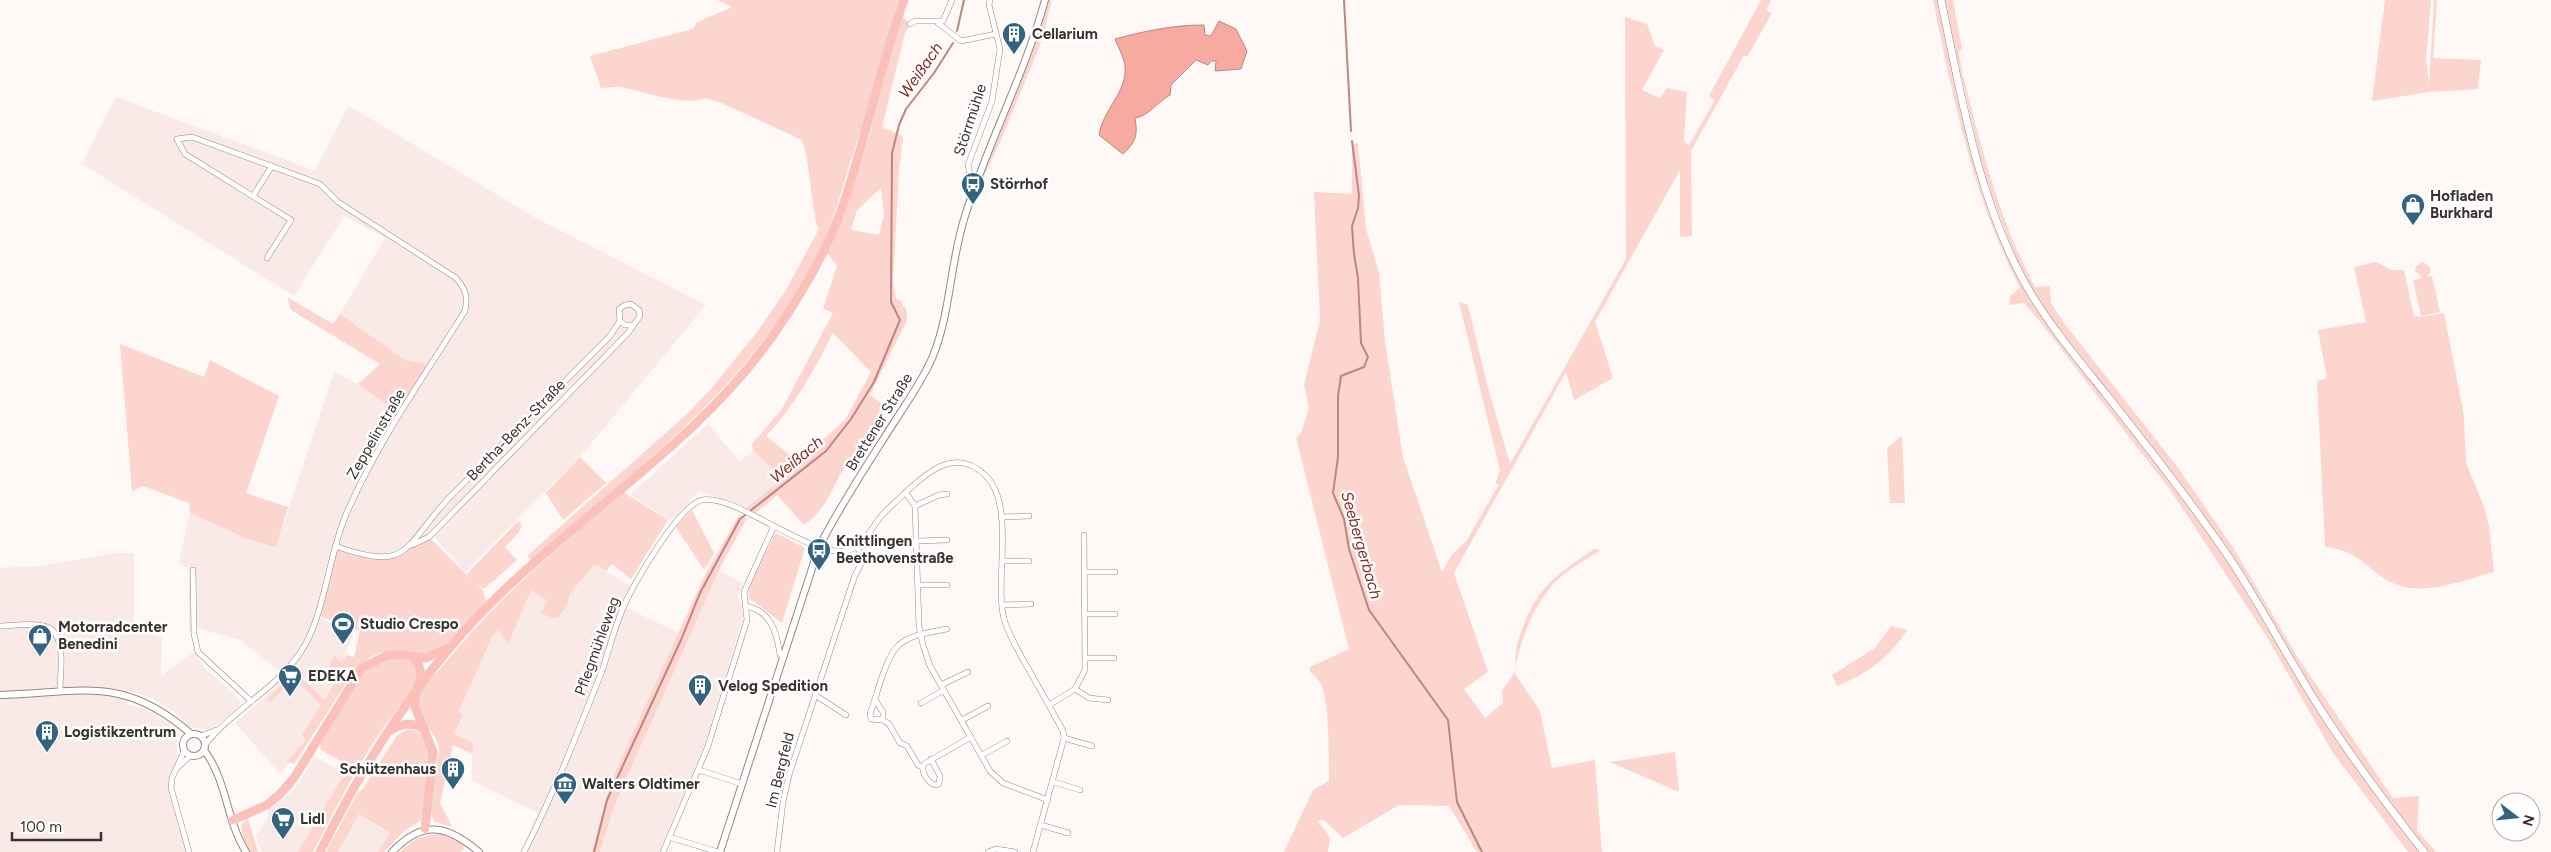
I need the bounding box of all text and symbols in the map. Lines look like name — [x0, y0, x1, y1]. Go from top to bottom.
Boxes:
building icon: Cellarium — [1001, 21, 1027, 55]
place label: Cellarium — [1032, 25, 1098, 43]
water label: Weißach — [894, 39, 946, 102]
street label: Störrmühle — [950, 82, 990, 158]
bus stop icon: Störrhof — [960, 171, 986, 205]
place label: Störrhof — [990, 175, 1048, 193]
place label: Hofladen Burkhard — [2430, 187, 2493, 222]
shop icon: Hofladen Burkhard — [2400, 192, 2426, 226]
street label: Brettener Straße — [842, 370, 916, 474]
street label: Bertha-Benz-Straße — [463, 376, 569, 484]
street label: Zeppelinstraße — [343, 386, 409, 482]
water label: Weißach — [766, 432, 827, 487]
water label: Seebergerbach — [1337, 489, 1386, 601]
place label: Knittlingen Beethovenstraße — [836, 532, 954, 567]
bus stop icon: Knittlingen Beethovenstraße — [806, 537, 832, 571]
street label: Pflegmühleweg — [571, 594, 623, 698]
sports icon: Studio Crespo — [330, 611, 356, 645]
place label: Studio Crespo — [360, 615, 459, 633]
place label: Motorradcenter Benedini — [58, 618, 168, 653]
shop icon: Motorradcenter Benedini — [27, 623, 53, 657]
supermarket icon: EDEKA — [277, 663, 303, 697]
place label: EDEKA — [308, 667, 357, 685]
building icon: Velog Spedition — [687, 673, 713, 707]
place label: Velog Spedition — [718, 677, 828, 695]
building icon: Logistikzentrum — [34, 719, 60, 753]
place label: Logistikzentrum — [64, 723, 176, 741]
street label: Im Bergfeld — [762, 730, 798, 810]
building icon: Schützenhaus — [440, 756, 466, 790]
place label: Schützenhaus — [340, 760, 436, 778]
museum icon: Walters Oldtimer — [552, 771, 578, 805]
place label: Walters Oldtimer — [582, 775, 700, 793]
north arrow — [2491, 792, 2541, 842]
supermarket icon: Lidl — [270, 806, 296, 840]
scale bar — [12, 810, 101, 842]
place label: Lidl — [300, 810, 325, 828]
text: N — [2518, 813, 2538, 828]
text: 100 m — [20, 818, 62, 836]

